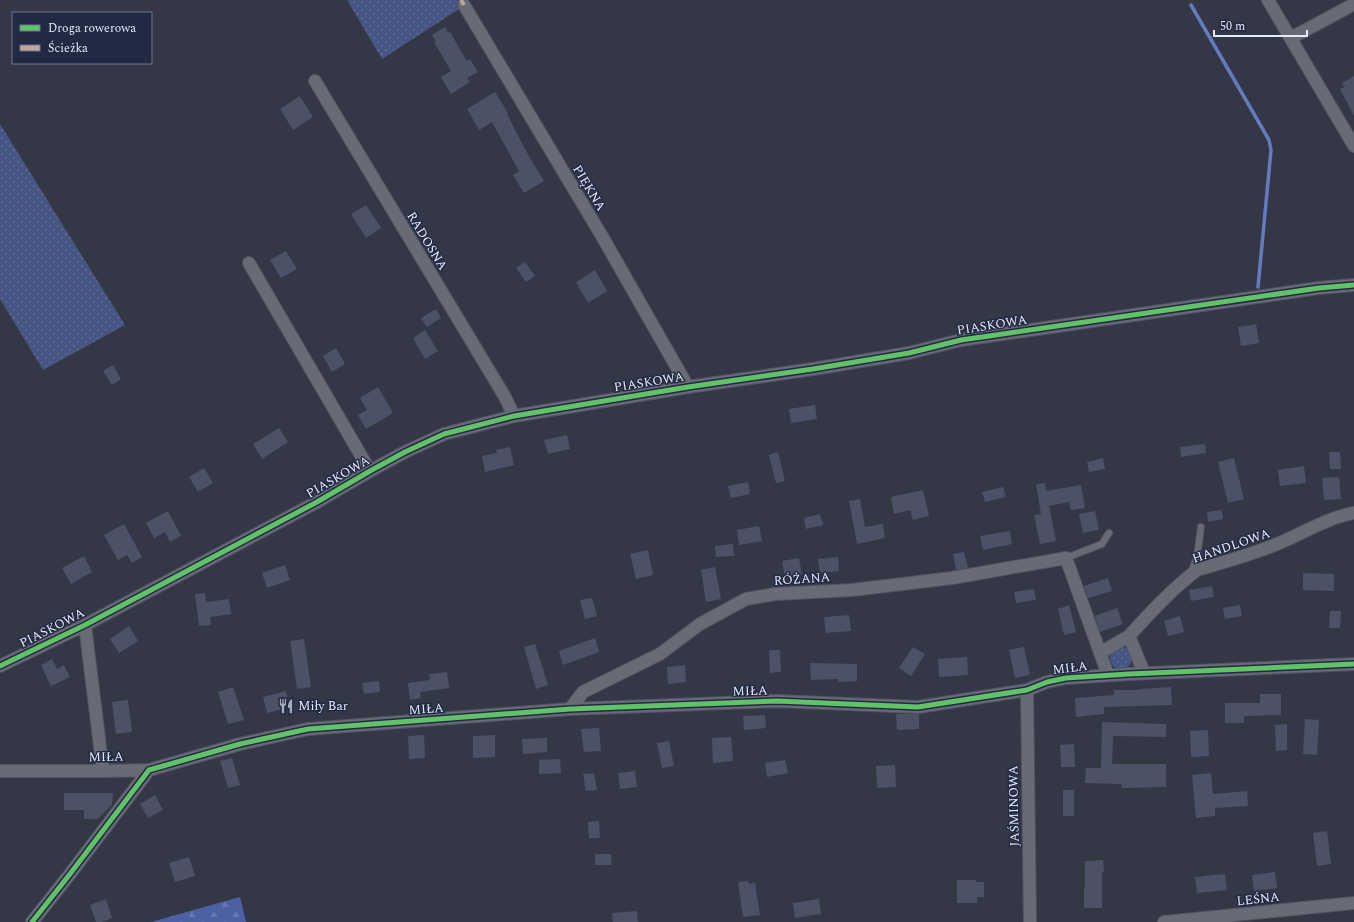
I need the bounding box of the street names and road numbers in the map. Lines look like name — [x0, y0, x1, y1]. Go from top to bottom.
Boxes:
street label: PIĘKNA — [567, 161, 611, 215]
street label: RADOSNA — [402, 208, 453, 275]
street label: PIASKOWA — [955, 310, 1029, 340]
street label: PIASKOWA — [612, 367, 686, 397]
street label: PIASKOWA — [302, 450, 374, 503]
street label: HANDLOWA — [1189, 523, 1273, 569]
street label: RÓŻANA — [773, 567, 831, 591]
street label: PIASKOWA — [16, 603, 88, 653]
street label: MIŁA — [1051, 656, 1089, 680]
street label: MIŁA — [732, 680, 768, 702]
street label: MIŁA — [408, 698, 445, 720]
street label: MIŁA — [88, 747, 124, 767]
street label: JAŚMINOWA — [1003, 765, 1025, 847]
street label: LEŚNA — [1235, 887, 1281, 911]

